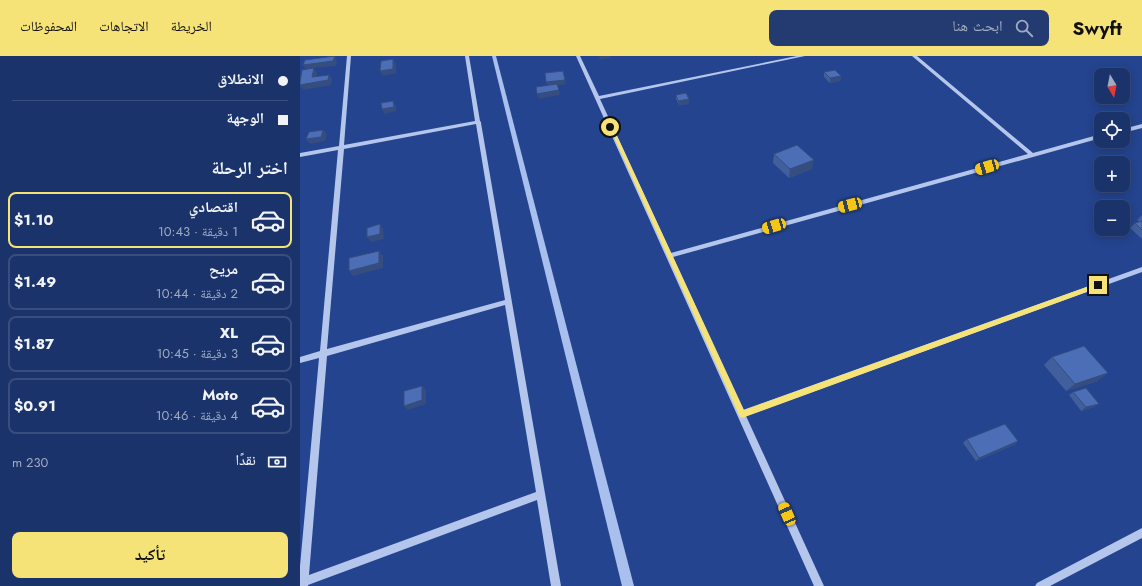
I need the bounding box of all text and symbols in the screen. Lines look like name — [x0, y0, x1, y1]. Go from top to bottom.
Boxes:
search box — [769, 10, 1049, 46]
text: ابحث هنا — [952, 15, 1003, 37]
text: Swyft — [1073, 15, 1122, 42]
text: المحفوظات — [20, 16, 77, 36]
text: الاتجاهات — [99, 16, 149, 36]
text: الخريطة — [171, 16, 212, 36]
icon: search — [1013, 17, 1035, 39]
text: الانطلاق — [218, 68, 264, 90]
north arrow — [1094, 68, 1130, 104]
map controls — [1094, 68, 1130, 236]
text: الوجهة — [226, 107, 264, 129]
button: locate — [1094, 112, 1130, 148]
route start — [601, 118, 619, 136]
text: اختر الرحلة — [212, 155, 288, 181]
button: + — [1094, 156, 1130, 192]
car — [974, 158, 1000, 176]
text: اقتصادي — [189, 196, 238, 218]
car — [837, 196, 863, 214]
button: − — [1094, 200, 1130, 236]
icon: car — [250, 202, 286, 238]
text: $1.10 — [14, 209, 53, 231]
car — [761, 217, 787, 235]
text: 1 دقيقة · 10:43 — [158, 222, 238, 241]
text: مريح — [209, 258, 238, 280]
icon: car — [250, 264, 286, 300]
text: $1.49 — [14, 271, 56, 293]
route end — [1089, 276, 1107, 294]
text: 2 دقيقة · 10:44 — [156, 284, 238, 303]
text: XL — [220, 322, 238, 344]
icon: car — [250, 326, 286, 362]
text: $1.87 — [14, 333, 54, 355]
text: 3 دقيقة · 10:45 — [156, 344, 238, 363]
text: Moto — [202, 384, 238, 406]
icon: car — [250, 388, 286, 424]
text: $0.91 — [14, 395, 56, 417]
text: 4 دقيقة · 10:46 — [156, 406, 238, 425]
text: نقدًا — [235, 449, 256, 471]
icon: cash — [266, 451, 288, 473]
text: 230 m — [12, 453, 48, 472]
car — [777, 501, 797, 527]
button: تأكيد — [12, 532, 288, 578]

